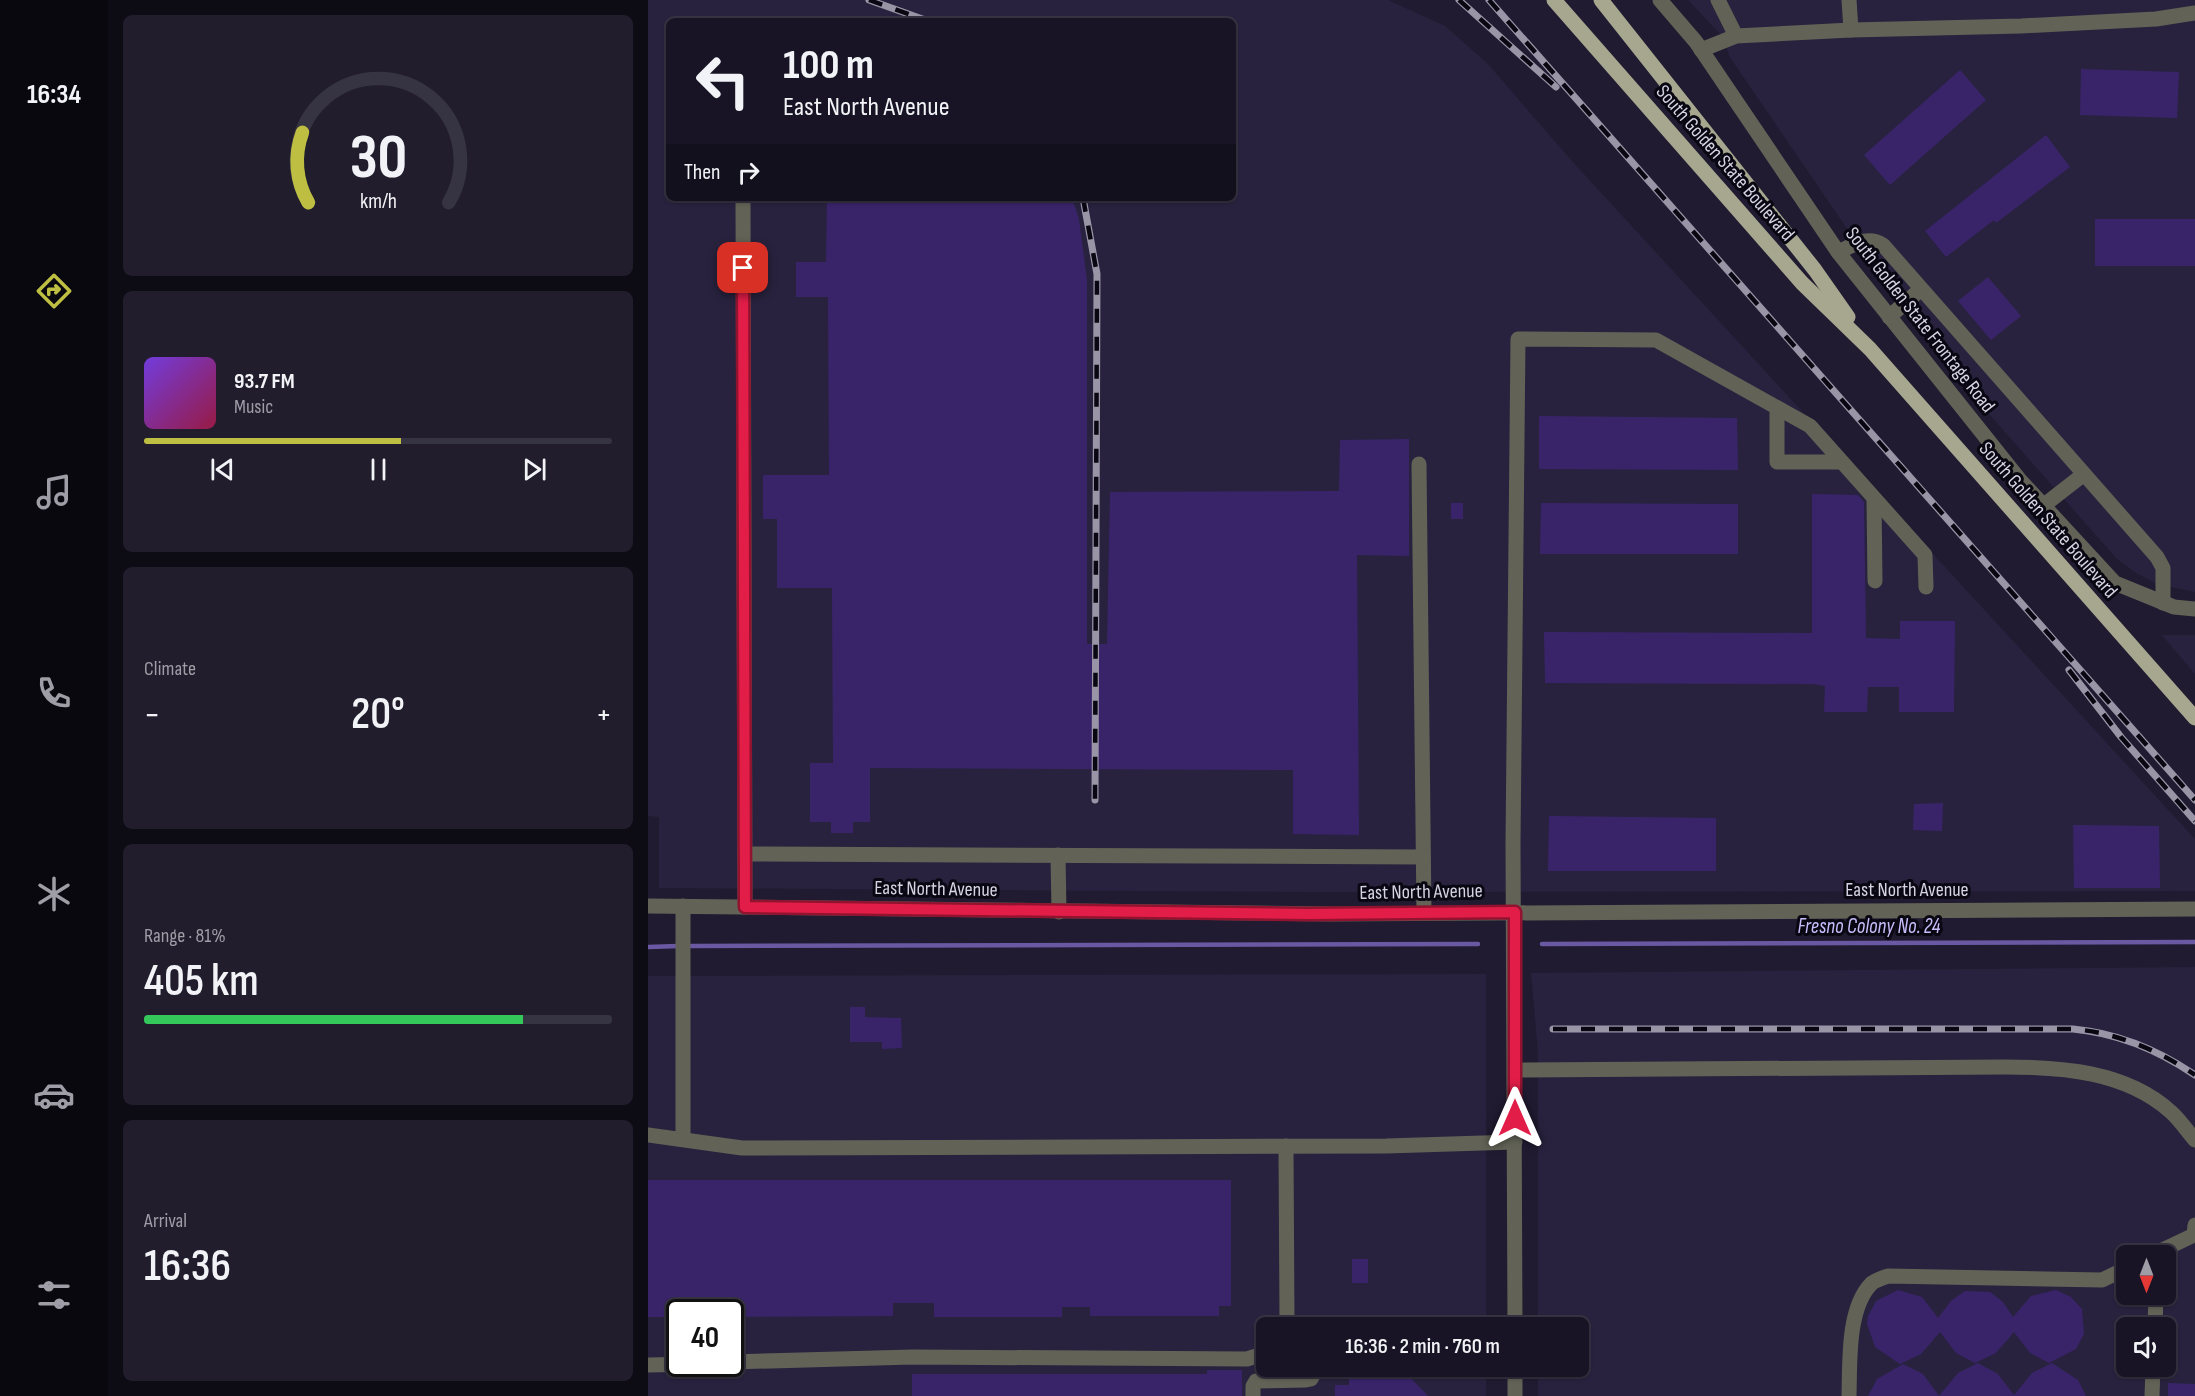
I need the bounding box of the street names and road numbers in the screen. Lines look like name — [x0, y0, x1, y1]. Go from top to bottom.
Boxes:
street label: South Golden State Boulevard — [1651, 80, 1799, 246]
street label: South Golden State Frontage Road — [1840, 222, 2000, 418]
street label: South Golden State Boulevard — [1974, 437, 2122, 603]
street label: East North Avenue — [874, 876, 998, 902]
street label: East North Avenue — [1845, 878, 1969, 902]
street label: East North Avenue — [1359, 879, 1483, 905]

